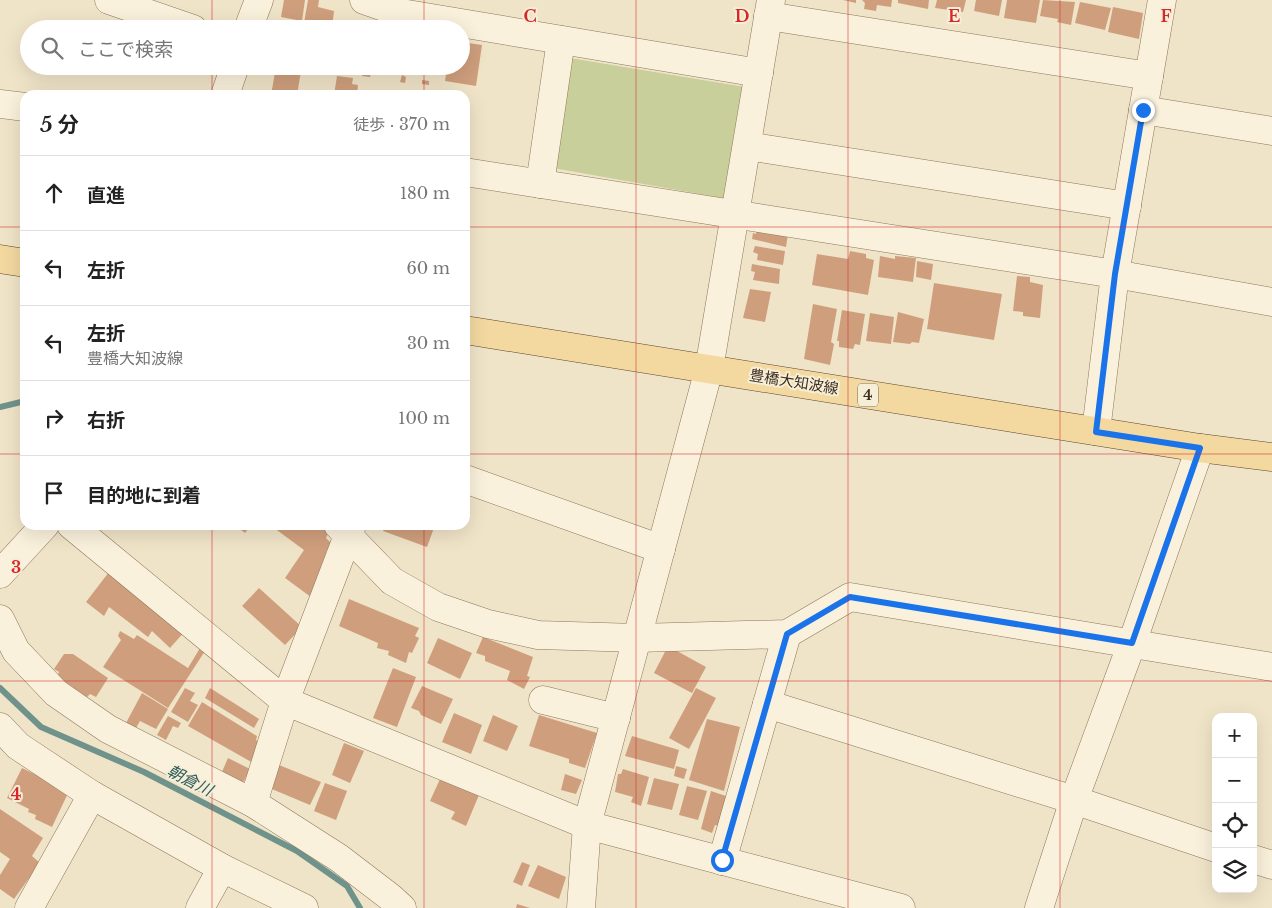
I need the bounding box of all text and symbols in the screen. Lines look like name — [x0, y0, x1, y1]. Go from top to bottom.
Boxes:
text: C — [523, 6, 537, 26]
text: D — [735, 6, 749, 26]
text: E — [948, 6, 960, 26]
text: F — [1160, 6, 1172, 26]
search box — [20, 20, 470, 75]
icon: search — [38, 34, 66, 62]
text: ここで検索 — [78, 38, 173, 61]
route end — [1132, 99, 1155, 122]
text: 5 分 — [40, 112, 79, 138]
text: 徒歩 · 370 m — [353, 114, 450, 134]
icon: ahead — [40, 179, 68, 207]
text: 180 m — [400, 183, 450, 203]
text: 直進 — [87, 184, 125, 207]
icon: left — [40, 254, 68, 282]
text: 60 m — [407, 258, 450, 278]
text: 左折 — [87, 259, 125, 282]
text: 左折 — [87, 322, 125, 345]
icon: left — [40, 329, 68, 357]
text: 30 m — [407, 333, 450, 353]
text: 豊橋大知波線 — [87, 348, 183, 368]
street label: 豊橋大知波線 — [748, 365, 840, 398]
road number: 4 — [858, 384, 878, 406]
icon: right — [40, 404, 68, 432]
text: 100 m — [398, 408, 450, 428]
text: 右折 — [87, 409, 125, 432]
icon: arrive — [40, 479, 68, 507]
text: 目的地に到着 — [87, 484, 201, 507]
text: 3 — [11, 557, 21, 577]
map controls — [1212, 713, 1257, 893]
button: + — [1212, 713, 1257, 758]
button: − — [1212, 758, 1257, 803]
water label: 朝倉川 — [164, 760, 218, 801]
text: 4 — [11, 784, 21, 804]
button: locate — [1212, 803, 1257, 848]
button: layers — [1212, 848, 1257, 893]
route start — [711, 849, 734, 872]

